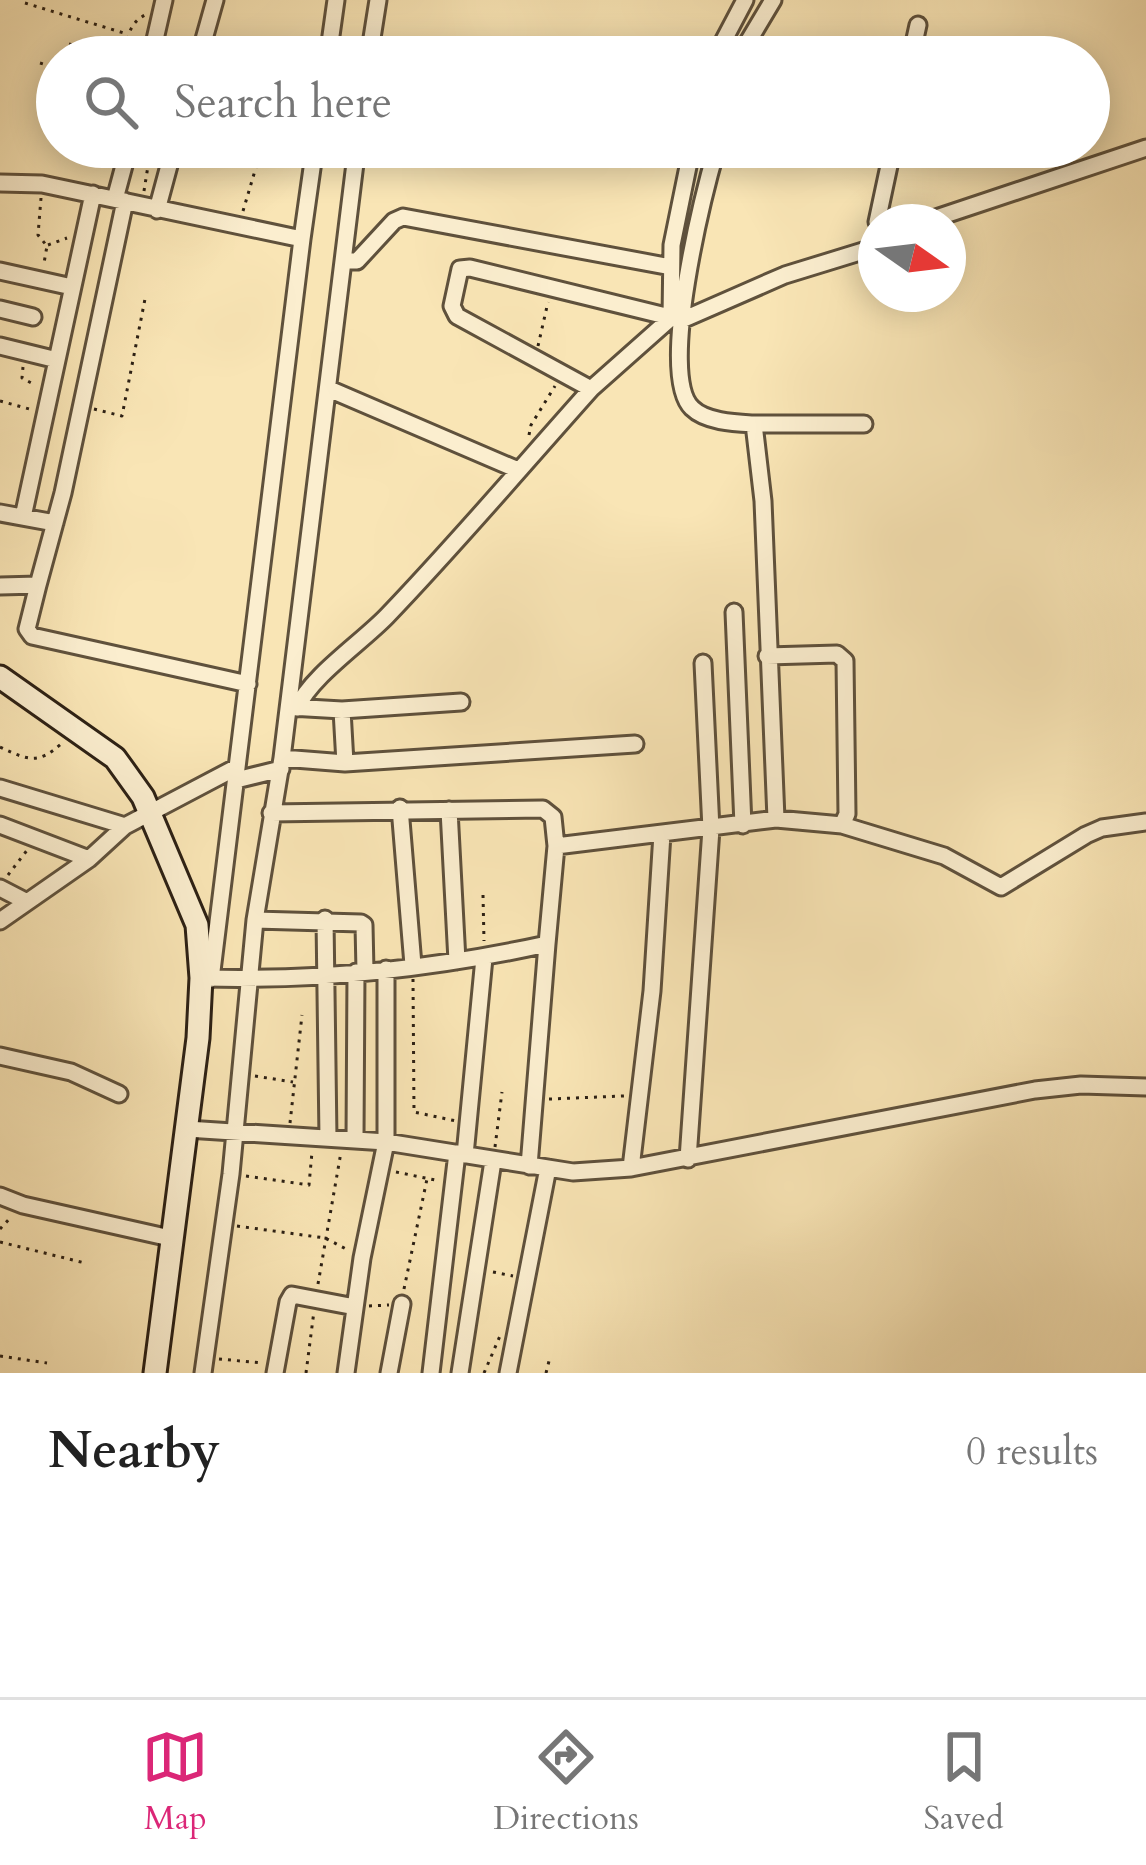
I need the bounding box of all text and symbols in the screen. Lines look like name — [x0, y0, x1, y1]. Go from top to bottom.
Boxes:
search box — [36, 36, 1110, 168]
icon: search — [78, 69, 144, 135]
text: Search here — [174, 72, 392, 133]
north arrow — [858, 204, 966, 312]
text: Nearby — [48, 1416, 220, 1486]
text: 0 results — [966, 1425, 1098, 1478]
tab: Map — [142, 1724, 208, 1841]
tab: Directions — [493, 1724, 639, 1841]
tab: Saved — [924, 1724, 1004, 1841]

